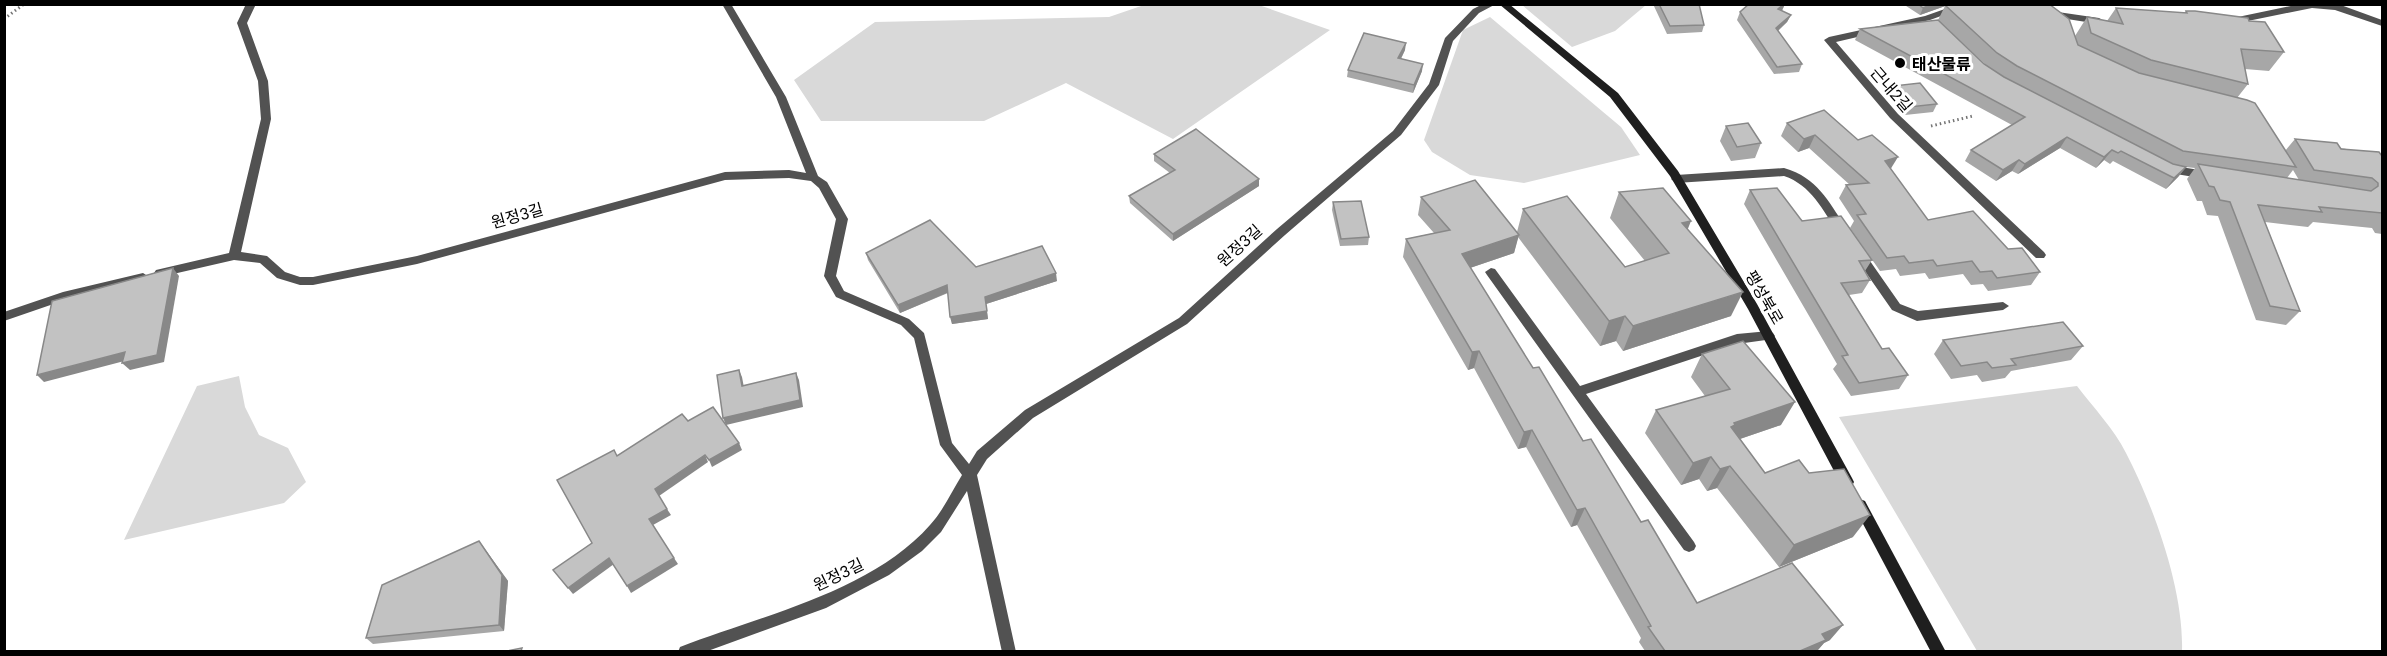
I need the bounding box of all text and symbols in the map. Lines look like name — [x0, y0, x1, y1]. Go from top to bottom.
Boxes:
place label: 태산물류 — [1912, 54, 1971, 73]
marker: 태산물류 — [1893, 56, 1907, 70]
street label: 근내2길 — [1867, 63, 1917, 115]
street label: 원정3길 — [489, 199, 545, 231]
street label: 원정3길 — [1213, 220, 1265, 270]
street label: 팽성북로 — [1742, 267, 1788, 327]
street label: 원정3길 — [810, 554, 866, 594]

